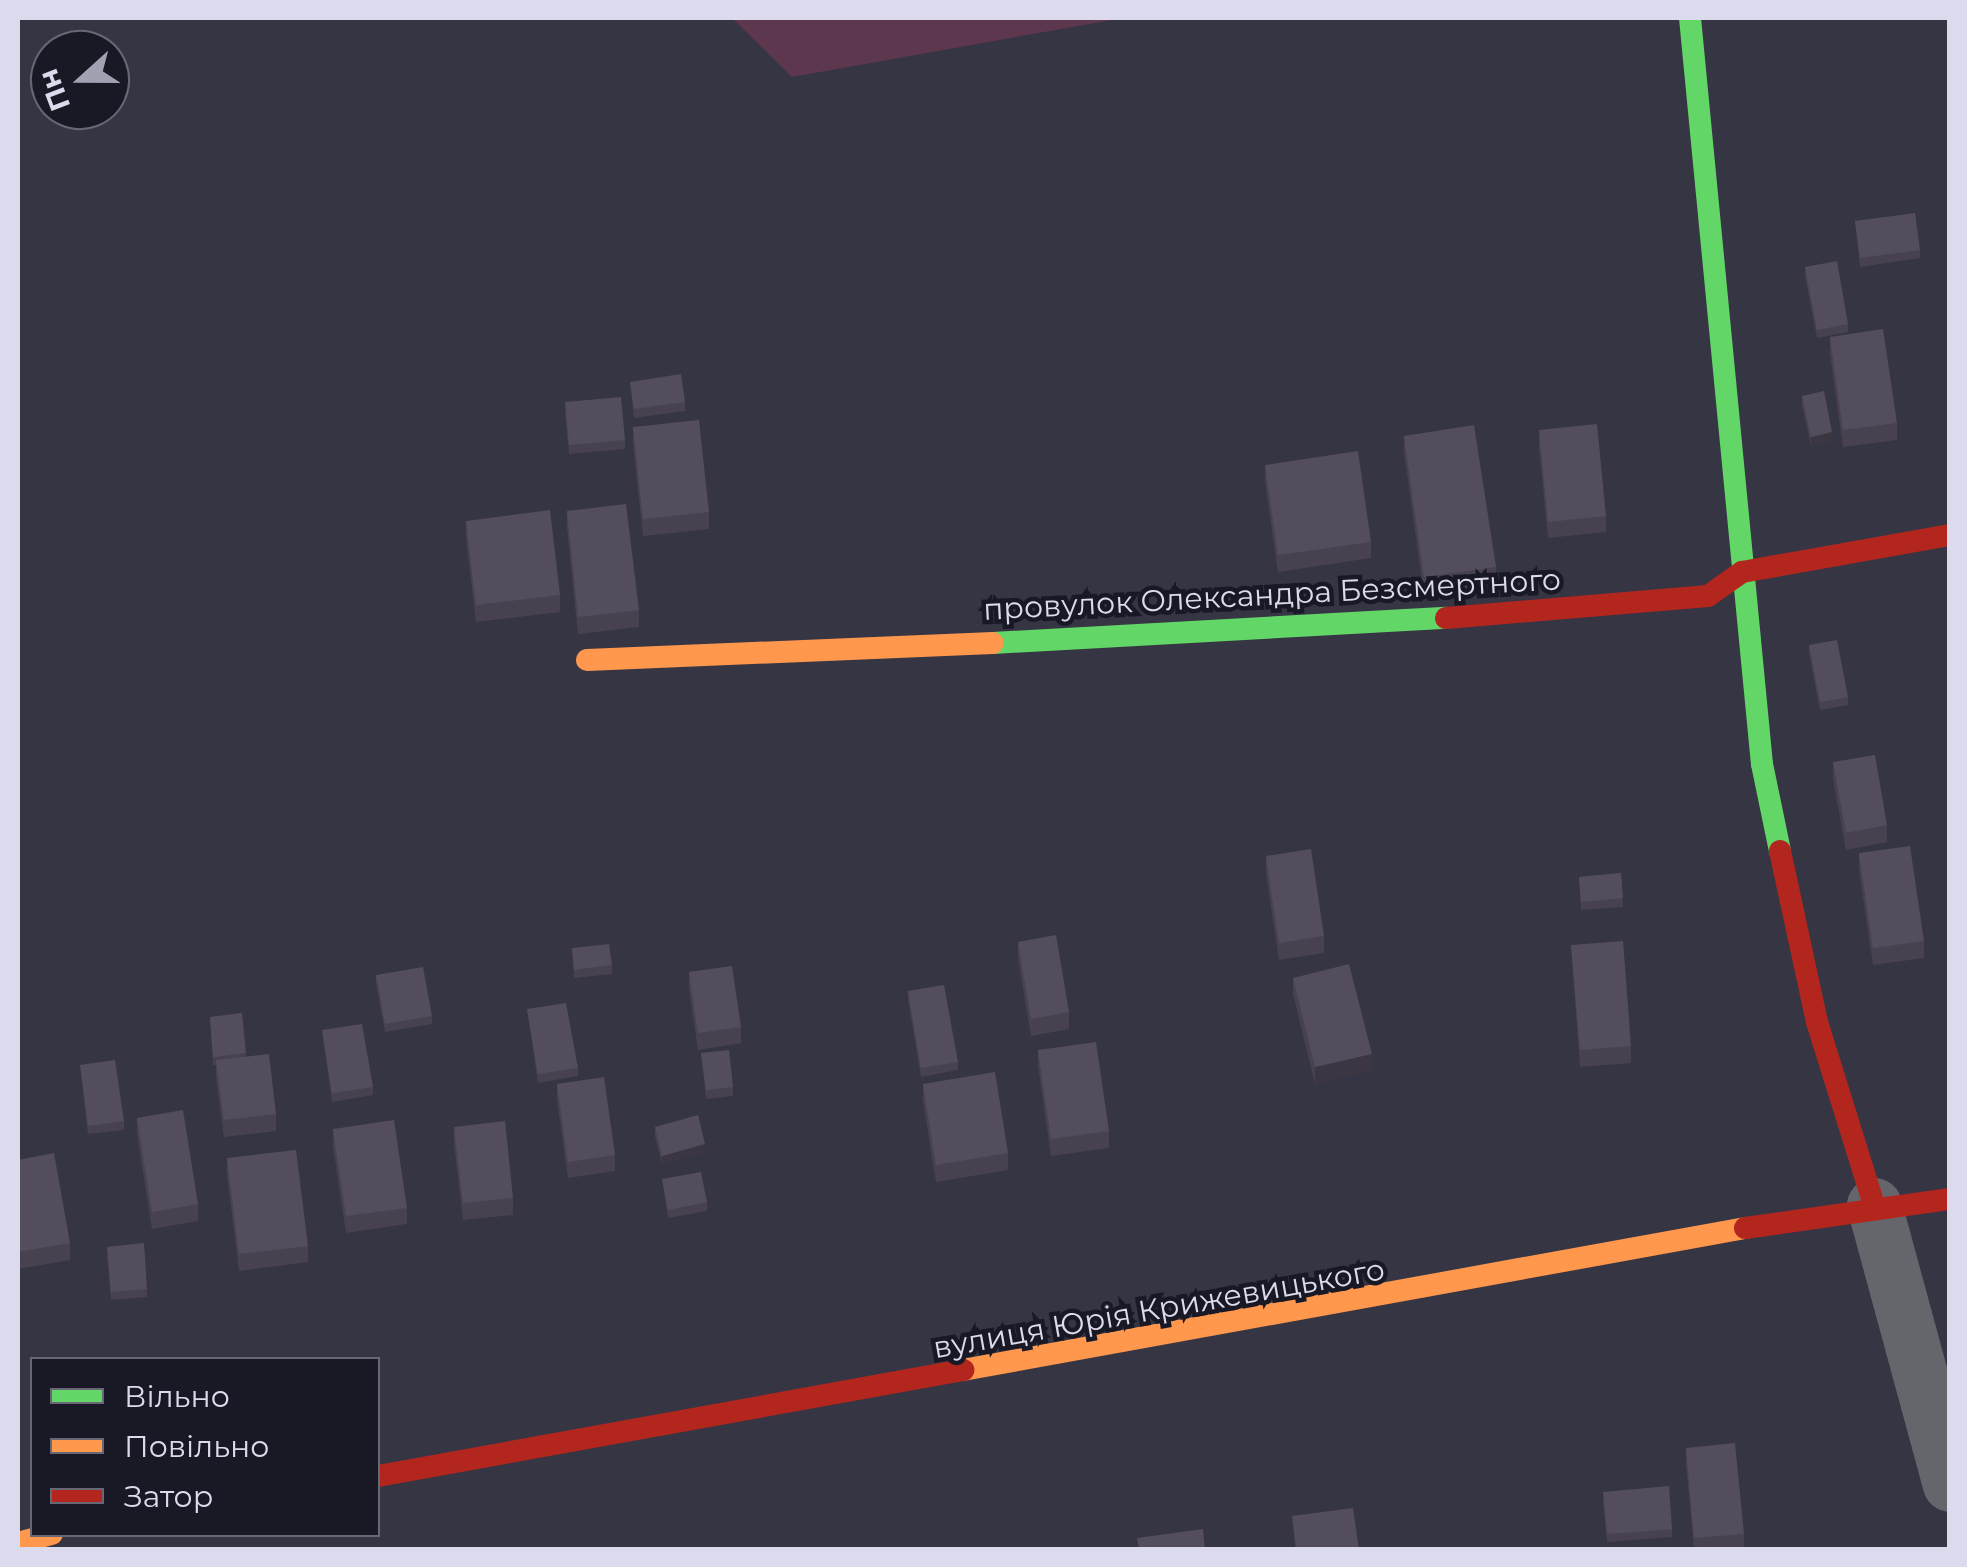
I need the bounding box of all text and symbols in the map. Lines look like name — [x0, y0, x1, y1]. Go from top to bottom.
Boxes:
north arrow — [30, 30, 130, 130]
text: Пн — [30, 64, 77, 116]
street label: провулок Олександра Безсмертного — [982, 562, 1562, 628]
street label: вулиця Юрія Крижевицького — [931, 1252, 1387, 1366]
legend — [30, 1357, 380, 1537]
text: Вільно — [124, 1378, 230, 1415]
text: Повільно — [124, 1428, 269, 1465]
text: Затор — [124, 1478, 213, 1515]

